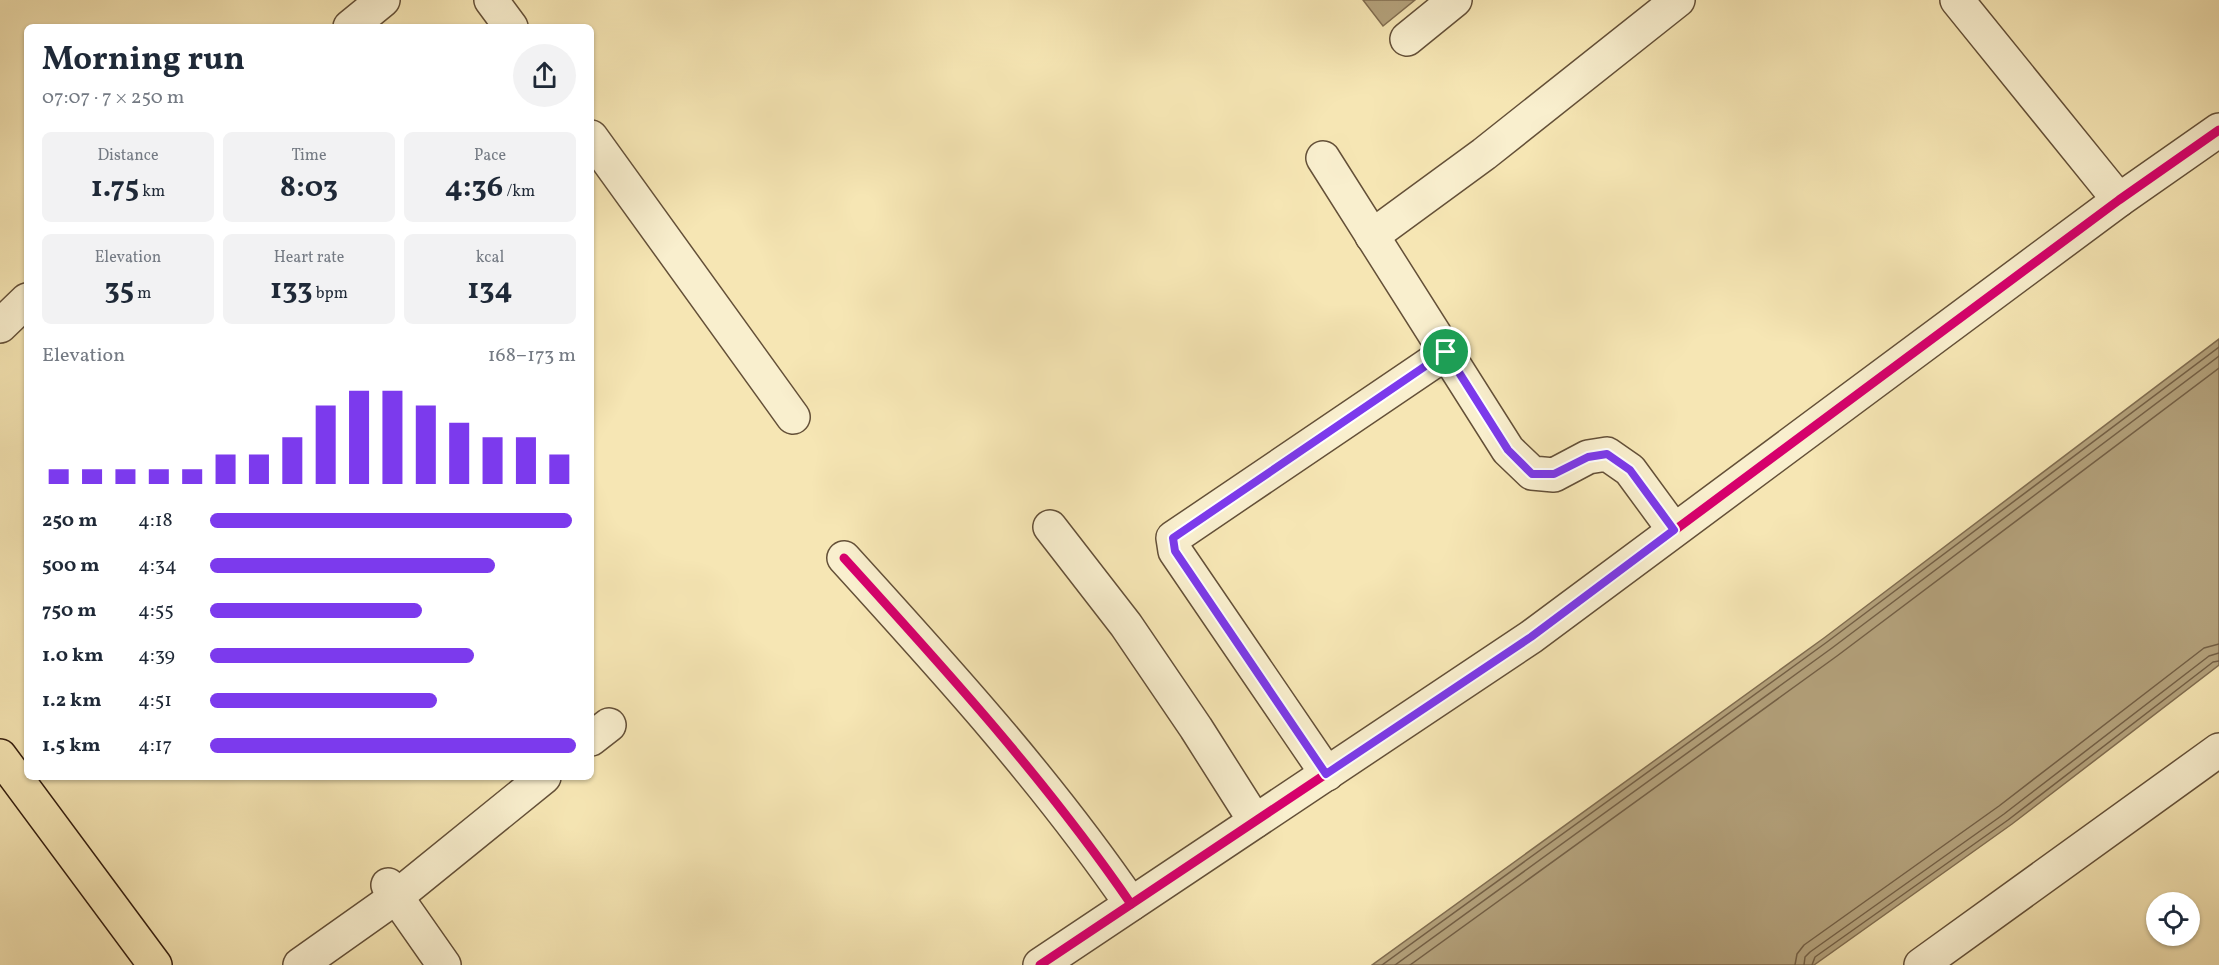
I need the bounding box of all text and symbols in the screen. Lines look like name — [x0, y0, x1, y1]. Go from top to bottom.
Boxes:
text: Morning run — [42, 38, 245, 84]
button: share — [513, 44, 576, 107]
text: 07:07 · 7 × 250 m — [42, 84, 184, 112]
text: Distance — [97, 145, 159, 167]
text: Time — [291, 145, 327, 167]
text: Pace — [474, 145, 506, 167]
text: 1.75 — [91, 167, 139, 209]
text: 8:03 — [280, 167, 338, 209]
text: 4:36 — [445, 167, 503, 209]
text: km — [139, 181, 165, 203]
text: /km — [503, 181, 535, 203]
text: Elevation — [95, 247, 161, 269]
text: Heart rate — [274, 247, 344, 269]
text: kcal — [476, 247, 504, 269]
text: 35 — [104, 269, 134, 311]
text: 133 — [270, 269, 313, 311]
text: 134 — [467, 269, 513, 311]
text: m — [134, 283, 152, 305]
text: bpm — [313, 283, 348, 305]
pin — [1420, 326, 1471, 377]
icon: arrive — [1429, 335, 1462, 368]
text: Elevation — [42, 342, 125, 370]
text: 168–173 m — [488, 342, 576, 370]
text: 250 m — [42, 507, 98, 535]
text: 4:18 — [138, 507, 173, 535]
text: 500 m — [42, 552, 100, 580]
text: 4:34 — [138, 552, 177, 580]
text: 750 m — [42, 597, 97, 625]
text: 4:55 — [138, 597, 174, 625]
text: 1.0 km — [42, 642, 104, 670]
text: 4:39 — [138, 642, 175, 670]
text: 1.2 km — [42, 687, 102, 715]
text: 4:51 — [138, 687, 172, 715]
text: 1.5 km — [42, 732, 101, 760]
text: 4:17 — [138, 732, 172, 760]
map controls — [2146, 892, 2200, 946]
button: locate — [2146, 892, 2200, 946]

